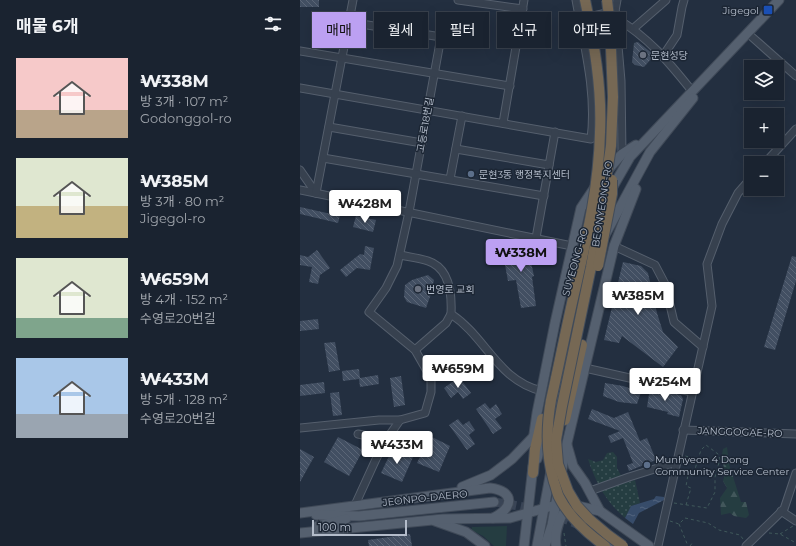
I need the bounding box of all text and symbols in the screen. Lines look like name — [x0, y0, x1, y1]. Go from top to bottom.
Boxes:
place label: Jigegol — [722, 4, 759, 17]
marker: Jigegol — [762, 4, 774, 16]
chip: 매매 — [312, 12, 366, 48]
chip: 월세 — [374, 12, 428, 48]
chip: 필터 — [436, 12, 489, 48]
chip: 신규 — [497, 12, 551, 48]
chip: 아파트 — [559, 12, 626, 48]
icon: filters — [262, 13, 284, 35]
text: 매물 6개 — [16, 16, 79, 36]
place label: 문현성당 — [651, 49, 688, 62]
marker: 문현성당 — [638, 50, 648, 60]
map controls — [744, 60, 784, 196]
button: layers — [744, 60, 784, 100]
text: ₩338M — [140, 71, 209, 91]
icon: home — [48, 74, 96, 122]
text: 방 3개 · 107 m² — [140, 93, 228, 109]
street label: 고등로18번길 — [414, 96, 436, 154]
button: + — [744, 108, 784, 148]
text: Godonggol-ro — [140, 110, 232, 126]
button: − — [744, 156, 784, 196]
street label: BEONYEONG-RO — [589, 160, 615, 248]
place label: 문현3동 행정복지센터 — [479, 168, 570, 181]
marker: 문현3동 행정복지센터 — [466, 169, 476, 179]
text: ₩385M — [140, 171, 209, 191]
icon: home — [48, 174, 96, 222]
pin: ₩428M — [337, 190, 393, 224]
text: 방 3개 · 80 m² — [140, 193, 224, 209]
text: ₩428M — [338, 195, 392, 211]
text: Jigegol-ro — [140, 210, 206, 226]
street label: SUYEONG-RO — [559, 226, 591, 298]
pin: ₩338M — [493, 239, 549, 273]
text: ₩338M — [495, 244, 547, 260]
text: ₩659M — [140, 269, 209, 289]
icon: home — [48, 274, 96, 322]
pin: ₩385M — [610, 282, 666, 316]
place label: 번영로 교회 — [426, 283, 475, 296]
marker: 번영로 교회 — [413, 284, 423, 294]
text: ₩385M — [612, 287, 664, 303]
text: 방 4개 · 152 m² — [140, 291, 228, 307]
text: 수영로20번길 — [140, 310, 216, 326]
pin: ₩659M — [430, 355, 486, 389]
text: ₩659M — [432, 360, 484, 376]
pin: ₩254M — [637, 368, 693, 402]
text: ₩433M — [140, 369, 209, 389]
text: ₩254M — [639, 373, 691, 389]
icon: home — [48, 374, 96, 422]
text: 방 5개 · 128 m² — [140, 391, 228, 407]
text: 수영로20번길 — [140, 410, 216, 426]
street label: JANGGOGAE-RO — [696, 424, 783, 440]
pin: ₩433M — [369, 431, 425, 465]
text: ₩433M — [371, 436, 423, 452]
place label: Munhyeon 4 Dong Community Service Center — [655, 453, 789, 478]
marker: Munhyeon 4 Dong Community Service Center — [642, 460, 652, 470]
street label: JEONPO-DAERO — [381, 487, 468, 509]
scale bar — [312, 518, 407, 537]
text: 100 m — [318, 520, 351, 534]

